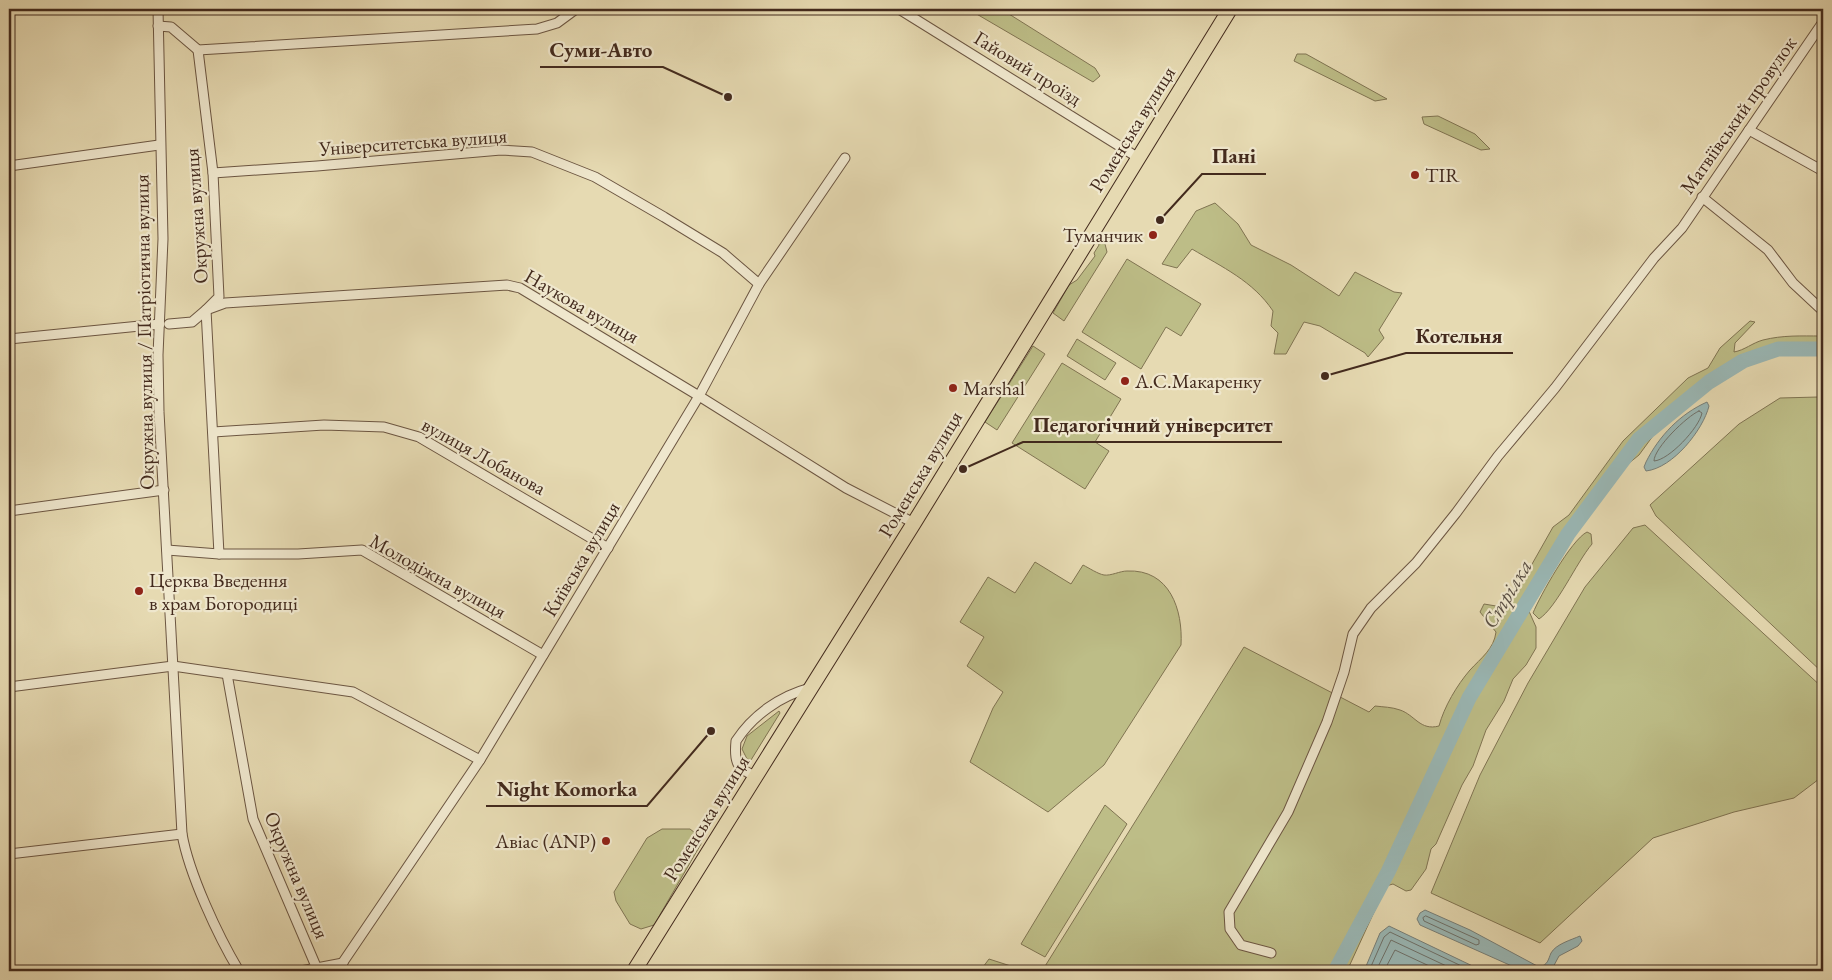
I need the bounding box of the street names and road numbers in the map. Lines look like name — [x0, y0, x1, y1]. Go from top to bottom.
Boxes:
street label: Гайовий проїзд — [969, 25, 1087, 111]
street label: Матвіївський провулок — [1674, 31, 1802, 199]
street label: Роменська вулиця — [1083, 61, 1181, 197]
street label: Університетська вулиця — [317, 122, 508, 162]
street label: Окружна вулиця — [178, 147, 214, 285]
street label: Окружна вулиця / Патріотична вулиця — [128, 174, 160, 490]
street label: Наукова вулиця — [520, 263, 644, 349]
street label: Роменська вулиця — [872, 406, 968, 542]
street label: вулиця Лобанова — [417, 411, 551, 501]
street label: Київська вулиця — [536, 497, 626, 621]
street label: Молодіжна вулиця — [365, 528, 511, 624]
street label: Роменська вулиця — [657, 750, 755, 886]
street label: Окружна вулиця — [259, 807, 336, 943]

